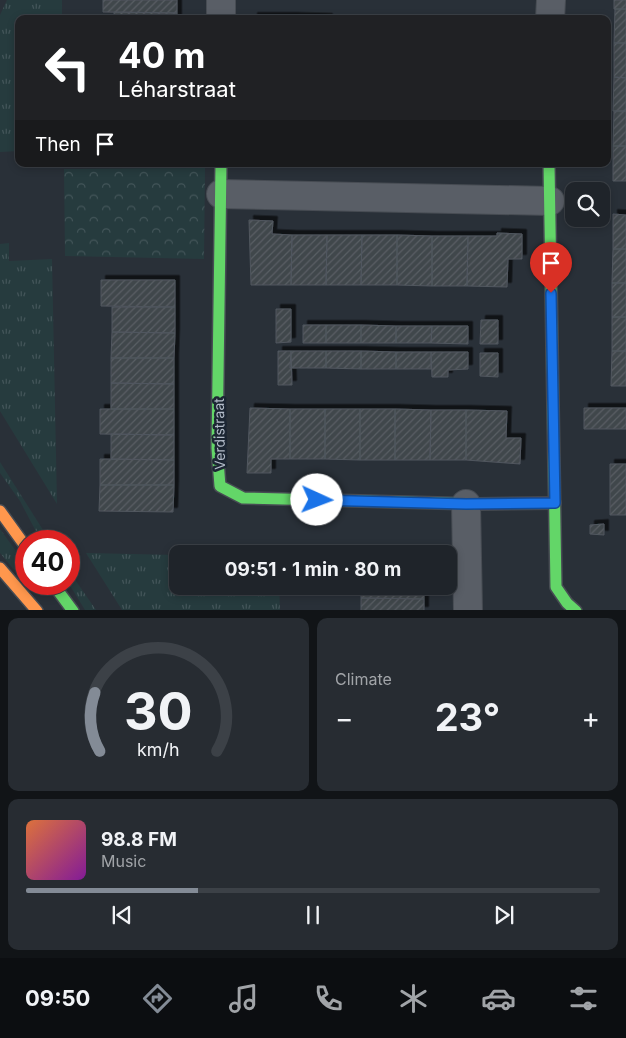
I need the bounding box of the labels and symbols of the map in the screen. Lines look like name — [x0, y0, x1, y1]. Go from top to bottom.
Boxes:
pin — [530, 242, 572, 293]
street label: Verdistraat — [210, 398, 228, 470]
position arrow — [290, 473, 342, 525]
speed limit sign: 40 — [15, 530, 80, 595]

